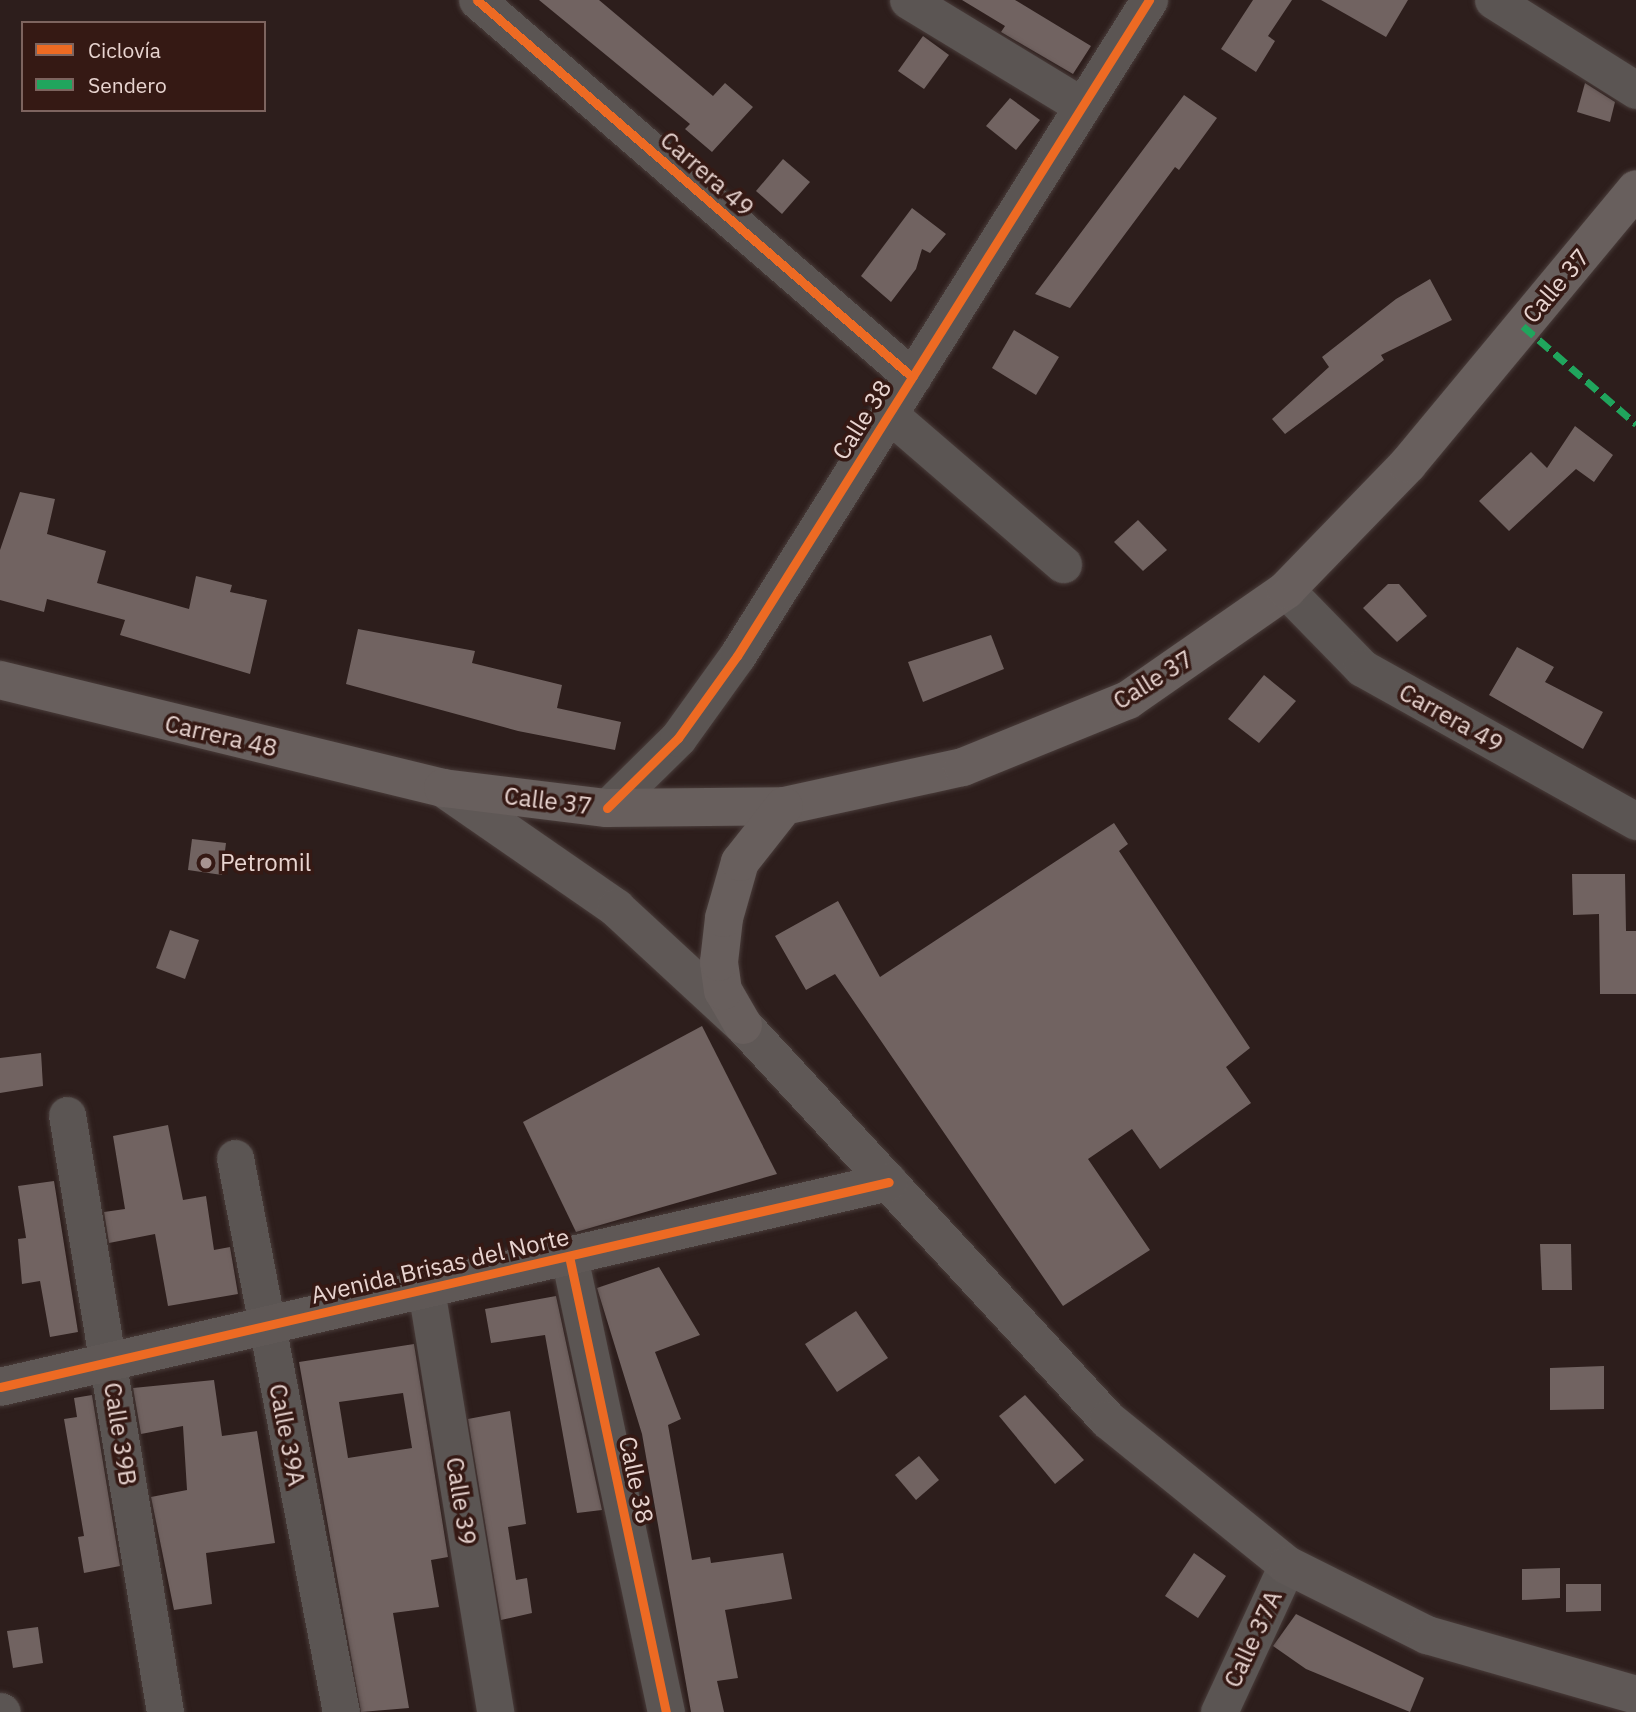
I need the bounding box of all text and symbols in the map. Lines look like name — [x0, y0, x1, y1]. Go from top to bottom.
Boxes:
legend — [21, 21, 266, 112]
text: Ciclovía — [88, 36, 161, 64]
text: Sendero — [88, 71, 167, 99]
street label: Carrera 49 — [654, 126, 760, 222]
street label: Calle 37 — [1517, 243, 1595, 329]
street label: Calle 38 — [826, 375, 898, 465]
street label: Calle 37 — [1108, 644, 1198, 716]
street label: Carrera 49 — [1394, 678, 1508, 758]
street label: Carrera 48 — [162, 709, 280, 763]
street label: Calle 37 — [502, 781, 594, 821]
place label: Petromil — [220, 849, 311, 877]
marker: Petromil — [198, 855, 214, 871]
street label: Avenida Brisas del Norte — [308, 1222, 572, 1310]
street label: Calle 39B — [98, 1380, 142, 1488]
street label: Calle 39A — [263, 1381, 311, 1489]
street label: Calle 38 — [613, 1434, 659, 1526]
street label: Calle 39 — [440, 1455, 482, 1547]
street label: Calle 37A — [1218, 1586, 1288, 1692]

